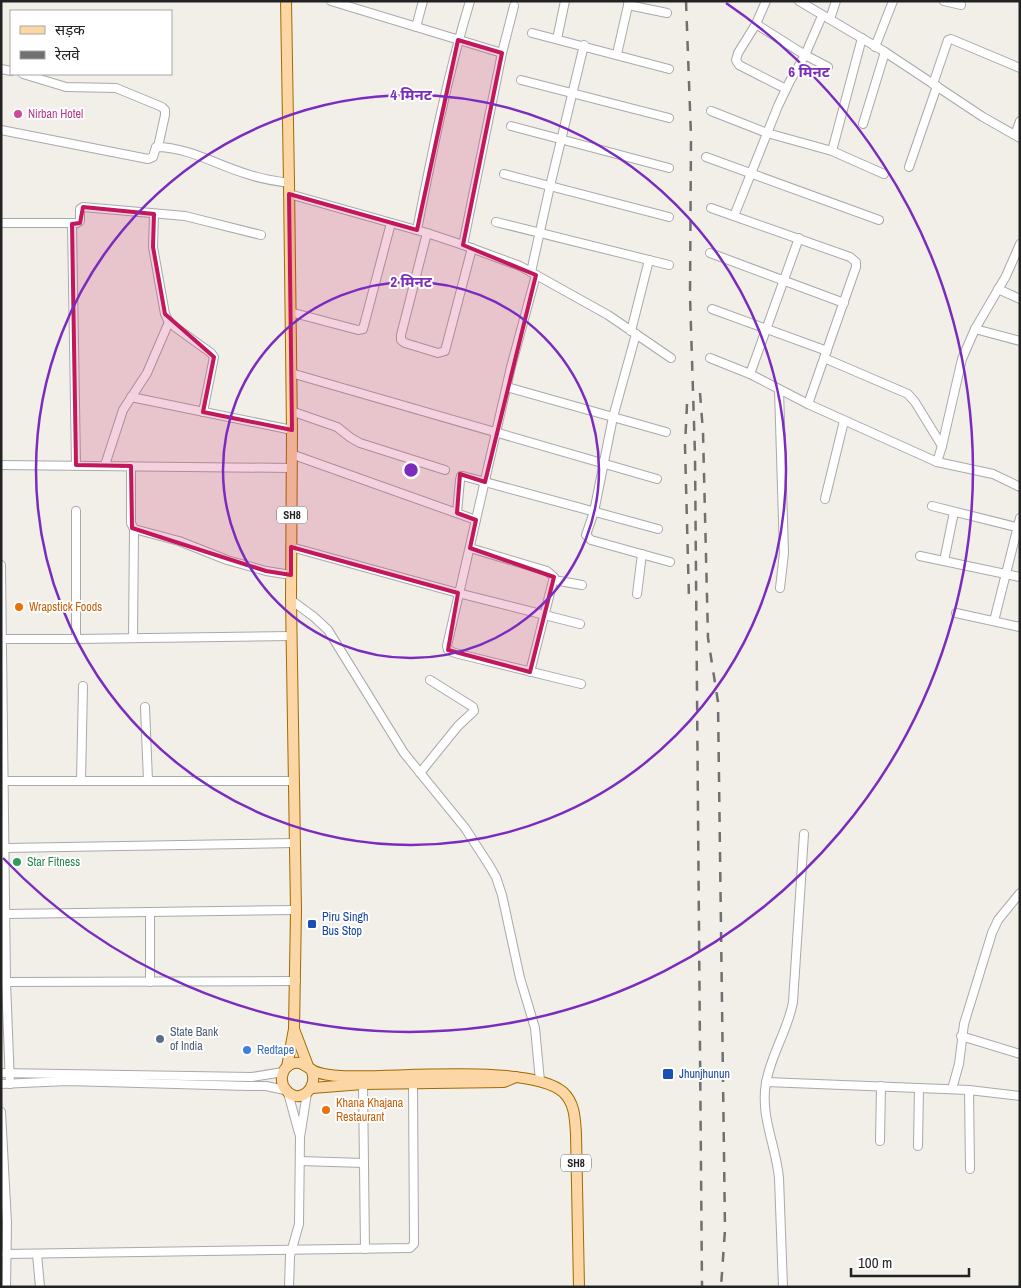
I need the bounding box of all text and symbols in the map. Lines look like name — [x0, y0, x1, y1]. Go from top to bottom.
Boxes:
legend — [10, 10, 172, 75]
text: सड़क — [55, 19, 85, 40]
text: रेलवे — [54, 44, 80, 65]
text: 6 मिनट — [788, 61, 831, 82]
text: 4 मिनट — [390, 84, 433, 105]
place label: Nirban Hotel — [28, 106, 83, 122]
marker: Nirban Hotel — [12, 108, 24, 120]
text: 2 मिनट — [390, 271, 433, 292]
centre of rings — [402, 461, 420, 479]
road number: SH8 — [277, 506, 307, 524]
place label: Wrapstick Foods — [29, 599, 102, 615]
marker: Wrapstick Foods — [13, 601, 25, 613]
place label: Star Fitness — [27, 854, 80, 870]
marker: Star Fitness — [11, 856, 23, 868]
place label: Piru Singh Bus Stop — [322, 909, 369, 939]
marker: Piru Singh Bus Stop — [306, 918, 318, 930]
place label: State Bank of India — [170, 1024, 218, 1054]
marker: State Bank of India — [154, 1033, 166, 1045]
place label: Redtape — [257, 1042, 294, 1058]
marker: Redtape — [241, 1044, 253, 1056]
place label: Jhunjhunun — [679, 1066, 730, 1082]
marker: Jhunjhunun — [661, 1067, 675, 1081]
place label: Khana Khajana Restaurant — [336, 1095, 404, 1125]
marker: Khana Khajana Restaurant — [320, 1104, 332, 1116]
road number: SH8 — [561, 1154, 591, 1172]
scale bar — [851, 1246, 968, 1278]
text: 100 m — [858, 1252, 892, 1273]

